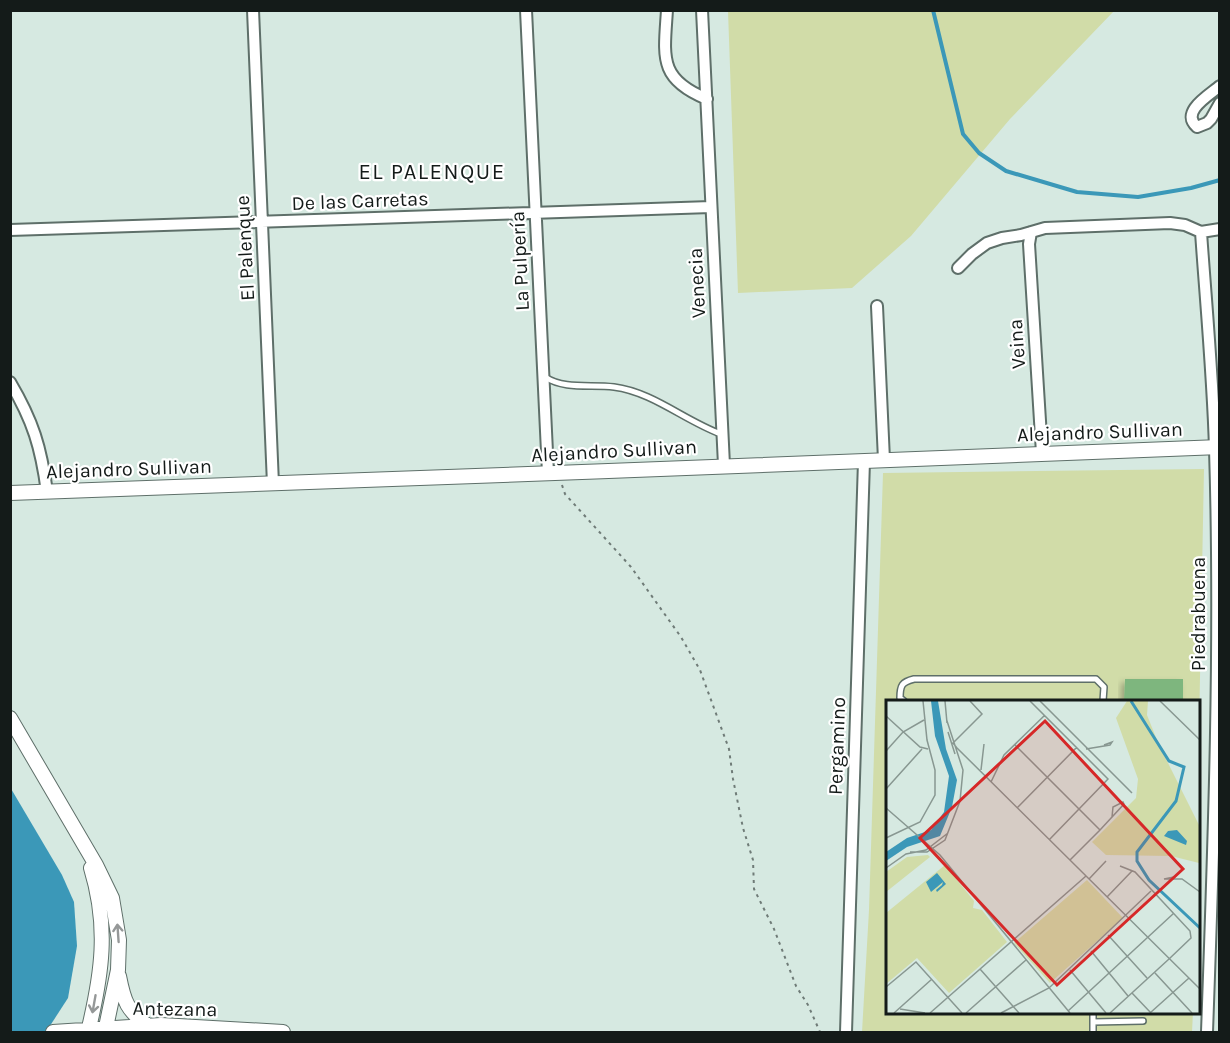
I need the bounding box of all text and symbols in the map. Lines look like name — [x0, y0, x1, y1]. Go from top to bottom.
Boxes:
district label: EL PALENQUE — [358, 159, 506, 185]
street label: De las Carretas — [291, 187, 429, 215]
street label: El Palenque — [231, 195, 259, 301]
street label: La Pulpería — [506, 210, 534, 312]
street label: Venecia — [684, 247, 710, 319]
street label: Veina — [1004, 318, 1030, 370]
street label: Alejandro Sullivan — [1017, 418, 1183, 446]
street label: Alejandro Sullivan — [531, 435, 697, 467]
street label: Alejandro Sullivan — [46, 455, 212, 483]
street label: Piedrabuena — [1187, 557, 1210, 671]
street label: Pergamino — [824, 697, 850, 795]
inset map — [886, 700, 1200, 1013]
one-way arrow — [112, 924, 123, 944]
one-way arrow — [88, 993, 99, 1013]
street label: Antezana — [132, 997, 218, 1021]

